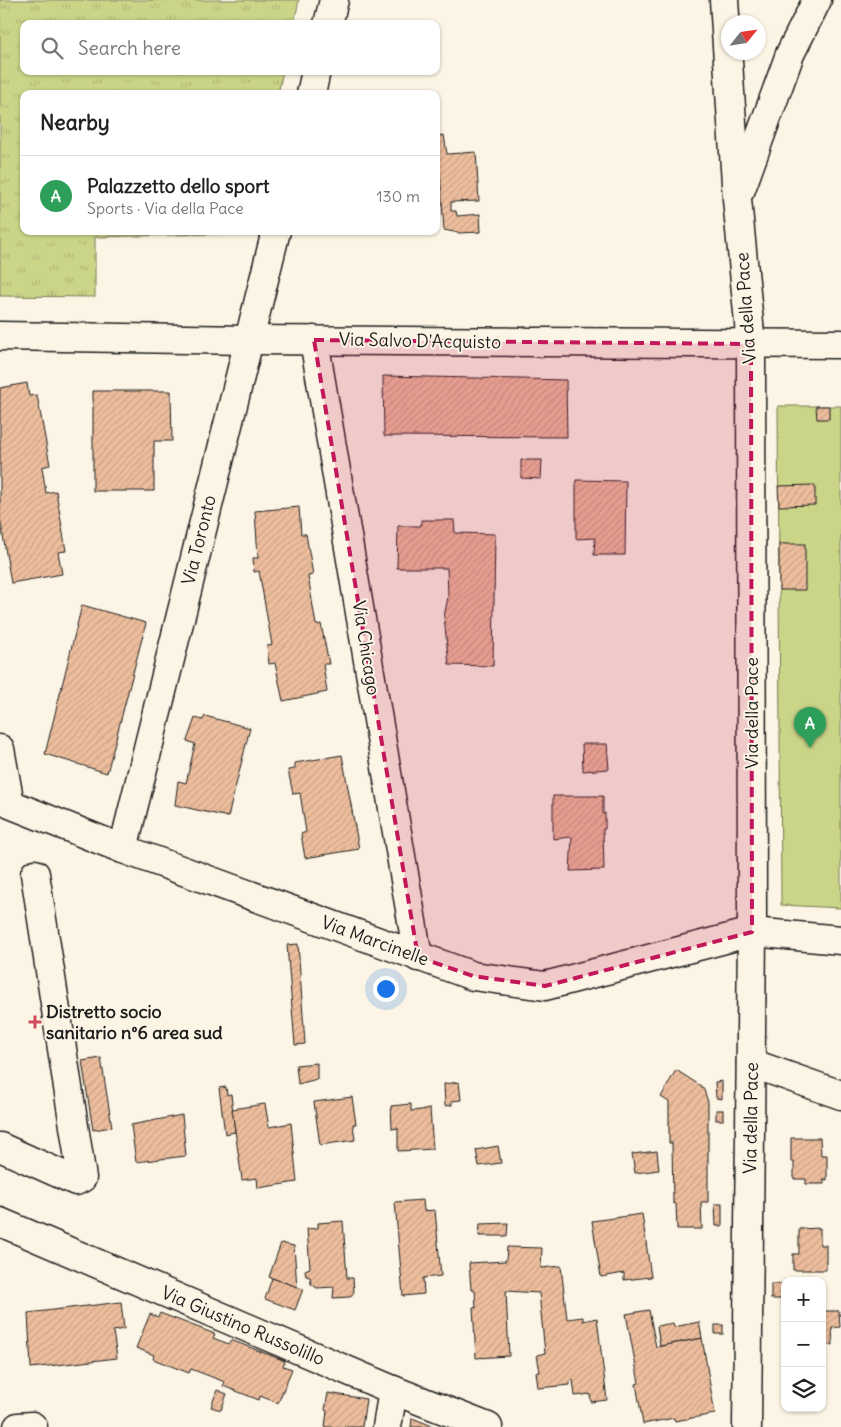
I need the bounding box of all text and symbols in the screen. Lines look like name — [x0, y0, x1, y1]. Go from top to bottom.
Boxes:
north arrow — [721, 15, 766, 60]
search box — [20, 20, 440, 75]
icon: search — [38, 34, 66, 62]
text: Search here — [78, 36, 181, 60]
text: Nearby — [40, 109, 110, 136]
text: Palazzetto dello sport — [87, 174, 269, 198]
text: A — [51, 186, 61, 206]
text: 130 m — [376, 186, 420, 206]
text: Sports · Via della Pace — [87, 198, 244, 218]
street label: Via della Pace — [730, 251, 761, 365]
street label: Via Salvo D'Acquisto — [339, 328, 501, 353]
street label: Via Toronto — [176, 492, 221, 587]
street label: Via Chicago — [348, 599, 385, 697]
street label: Via della Pace — [740, 657, 763, 769]
pin: A — [794, 707, 826, 748]
street label: Via Marcinelle — [318, 910, 432, 971]
your location — [373, 976, 399, 1002]
place label: Distretto socio sanitario n°6 area sud — [46, 1000, 223, 1044]
marker: Distretto socio sanitario n°6 area sud — [28, 1015, 42, 1029]
street label: Via della Pace — [738, 1062, 763, 1174]
map controls — [781, 1277, 826, 1412]
button: + — [781, 1277, 826, 1322]
street label: Via Giustino Russolillo — [158, 1281, 328, 1370]
button: − — [781, 1322, 826, 1367]
button: layers — [781, 1367, 826, 1412]

